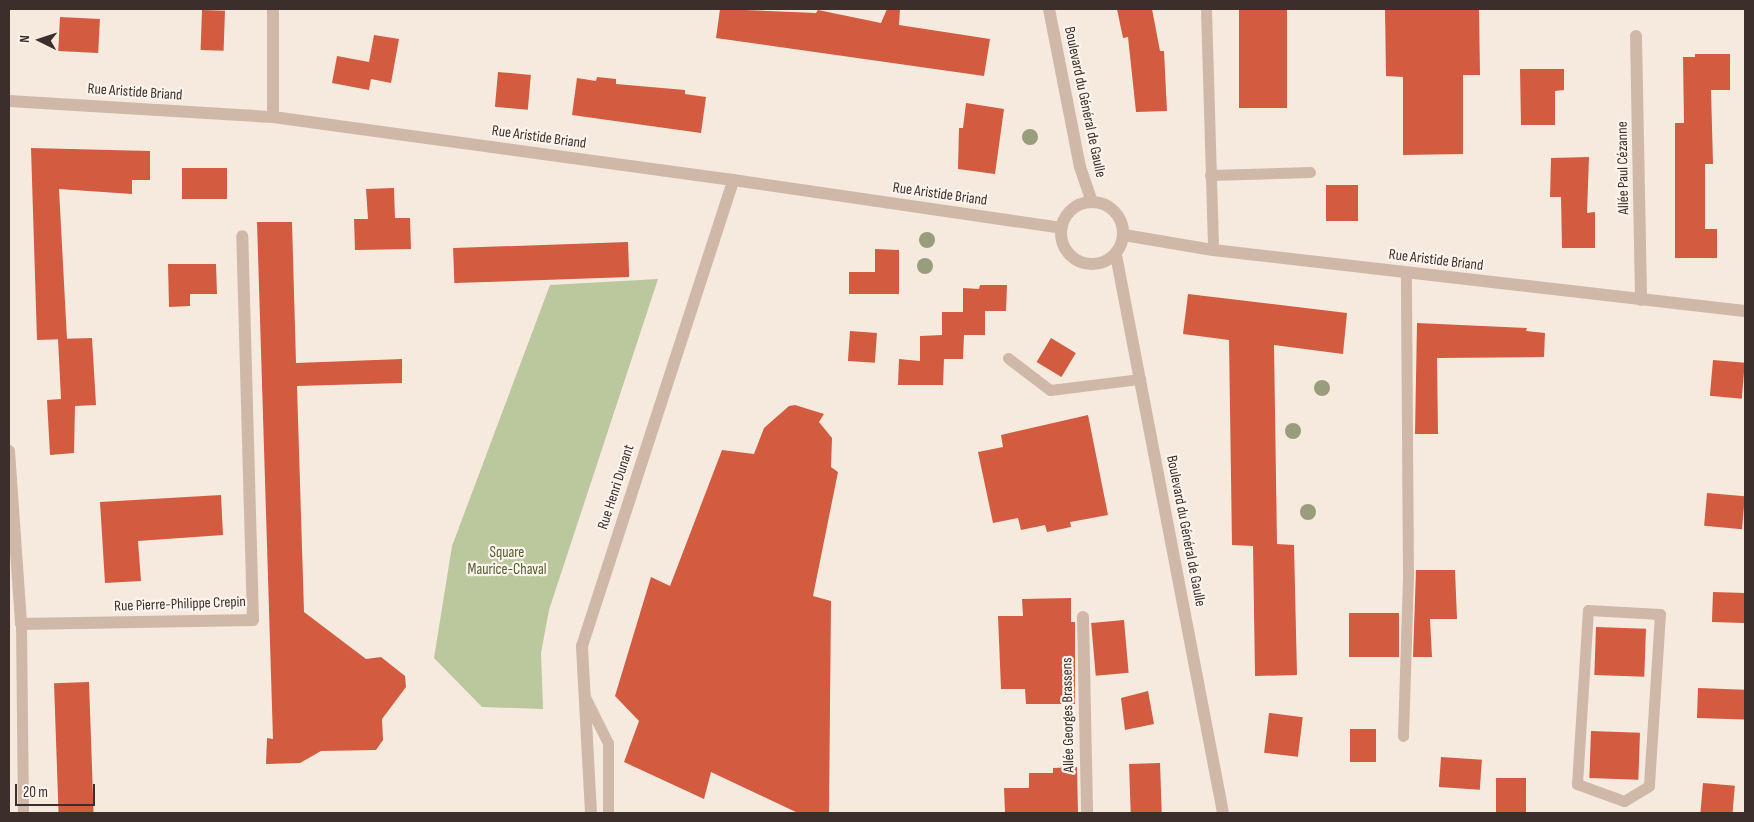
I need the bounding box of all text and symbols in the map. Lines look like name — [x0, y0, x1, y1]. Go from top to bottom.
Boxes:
north arrow — [15, 15, 65, 65]
street label: Boulevard du Général de Gaulle — [1060, 25, 1110, 179]
text: N — [16, 35, 33, 43]
street label: Rue Aristide Briand — [87, 80, 183, 104]
street label: Rue Aristide Briand — [491, 121, 587, 153]
street label: Allée Paul Cézanne — [1613, 121, 1633, 215]
street label: Rue Aristide Briand — [892, 178, 988, 210]
street label: Rue Aristide Briand — [1388, 245, 1484, 275]
street label: Rue Henri Dunant — [594, 442, 638, 532]
street label: Boulevard du Général de Gaulle — [1163, 454, 1209, 608]
park label: Square Maurice-Chaval — [467, 543, 547, 578]
street label: Rue Pierre-Philippe Crepin — [114, 593, 246, 615]
street label: Allée Georges Brassens — [1058, 657, 1078, 773]
scale bar — [18, 774, 98, 806]
text: 20 m — [23, 783, 48, 802]

